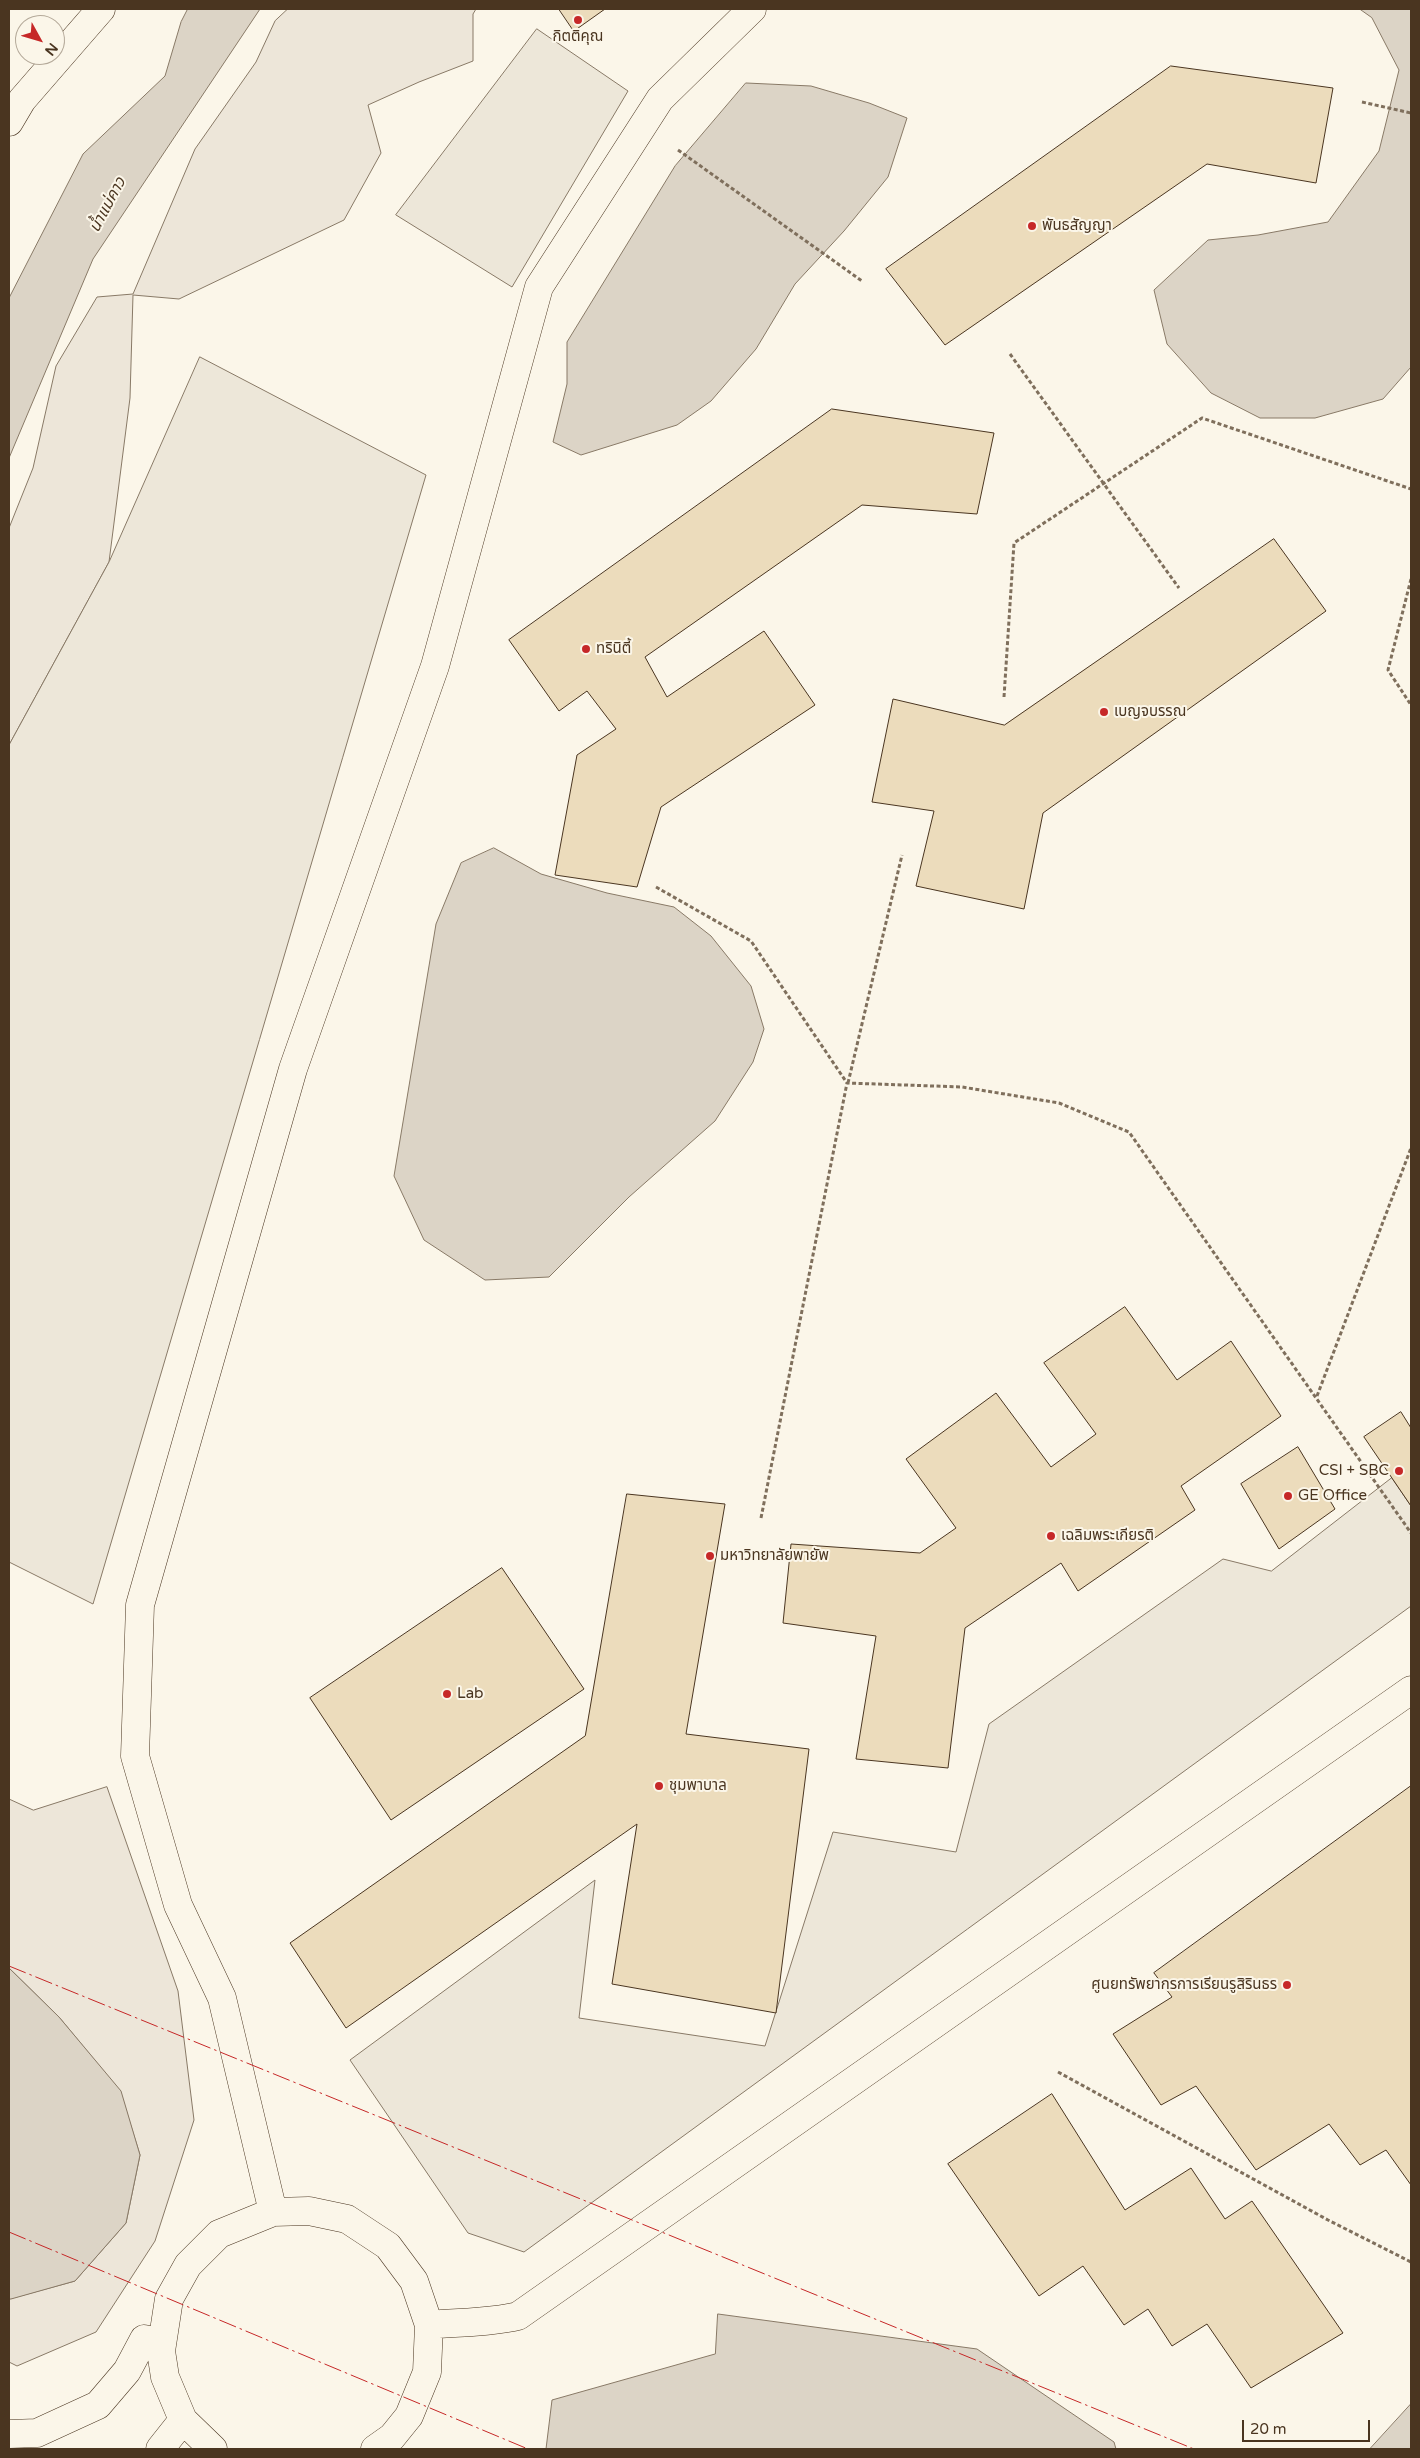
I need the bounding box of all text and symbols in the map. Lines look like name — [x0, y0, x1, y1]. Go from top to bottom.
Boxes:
marker: กิตติคุณ — [572, 14, 584, 26]
north arrow — [15, 15, 65, 65]
place label: กิตติคุณ — [553, 28, 603, 46]
text: N — [41, 39, 61, 59]
water label: น้ำแม่คาว — [86, 174, 130, 236]
place label: พันธสัญญา — [1042, 217, 1112, 235]
marker: พันธสัญญา — [1026, 220, 1038, 232]
place label: ทรินิตี้ — [596, 640, 631, 658]
marker: ทรินิตี้ — [580, 643, 592, 655]
place label: เบญจบรรณ — [1114, 703, 1186, 721]
marker: เบญจบรรณ — [1098, 706, 1110, 718]
place label: CSI + SBC — [1319, 1462, 1389, 1480]
marker: CSI + SBC — [1393, 1465, 1405, 1477]
place label: GE Office — [1298, 1487, 1367, 1505]
marker: GE Office — [1282, 1490, 1294, 1502]
place label: เฉลิมพระเกียรติ — [1061, 1527, 1154, 1545]
marker: เฉลิมพระเกียรติ — [1045, 1530, 1057, 1542]
place label: มหาวิทยาลัยพายัพ — [720, 1547, 829, 1565]
marker: มหาวิทยาลัยพายัพ — [704, 1550, 716, 1562]
place label: Lab — [457, 1685, 484, 1703]
marker: Lab — [441, 1688, 453, 1700]
place label: ชุมพาบาล — [669, 1777, 727, 1795]
marker: ชุมพาบาล — [653, 1780, 665, 1792]
place label: ศูนยทรัพยากรการเรียนรูสิรินธร — [1091, 1976, 1277, 1994]
marker: ศูนยทรัพยากรการเรียนรูสิรินธร — [1281, 1979, 1293, 1991]
scale bar — [1245, 2410, 1372, 2442]
text: 20 m — [1250, 2420, 1287, 2438]

